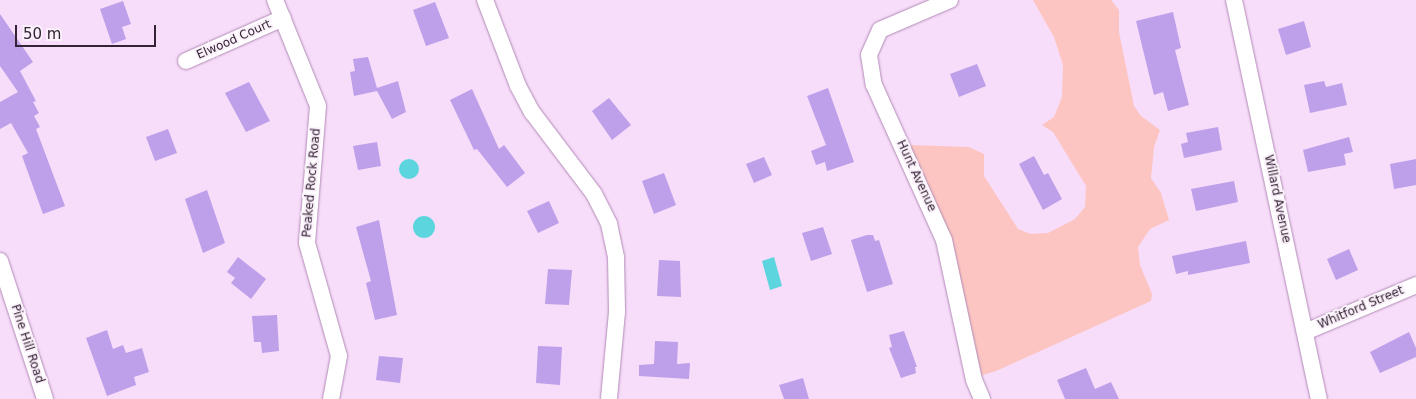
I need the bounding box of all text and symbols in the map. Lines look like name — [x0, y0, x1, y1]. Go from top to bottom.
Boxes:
scale bar — [18, 15, 159, 47]
street label: Elwood Court — [195, 17, 273, 63]
text: 50 m — [23, 25, 61, 43]
street label: Peaked Rock Road — [300, 128, 324, 238]
street label: Hunt Avenue — [893, 138, 939, 214]
street label: Willard Avenue — [1261, 154, 1293, 244]
street label: Whitford Street — [1316, 283, 1406, 333]
street label: Pine Hill Road — [7, 303, 47, 385]

